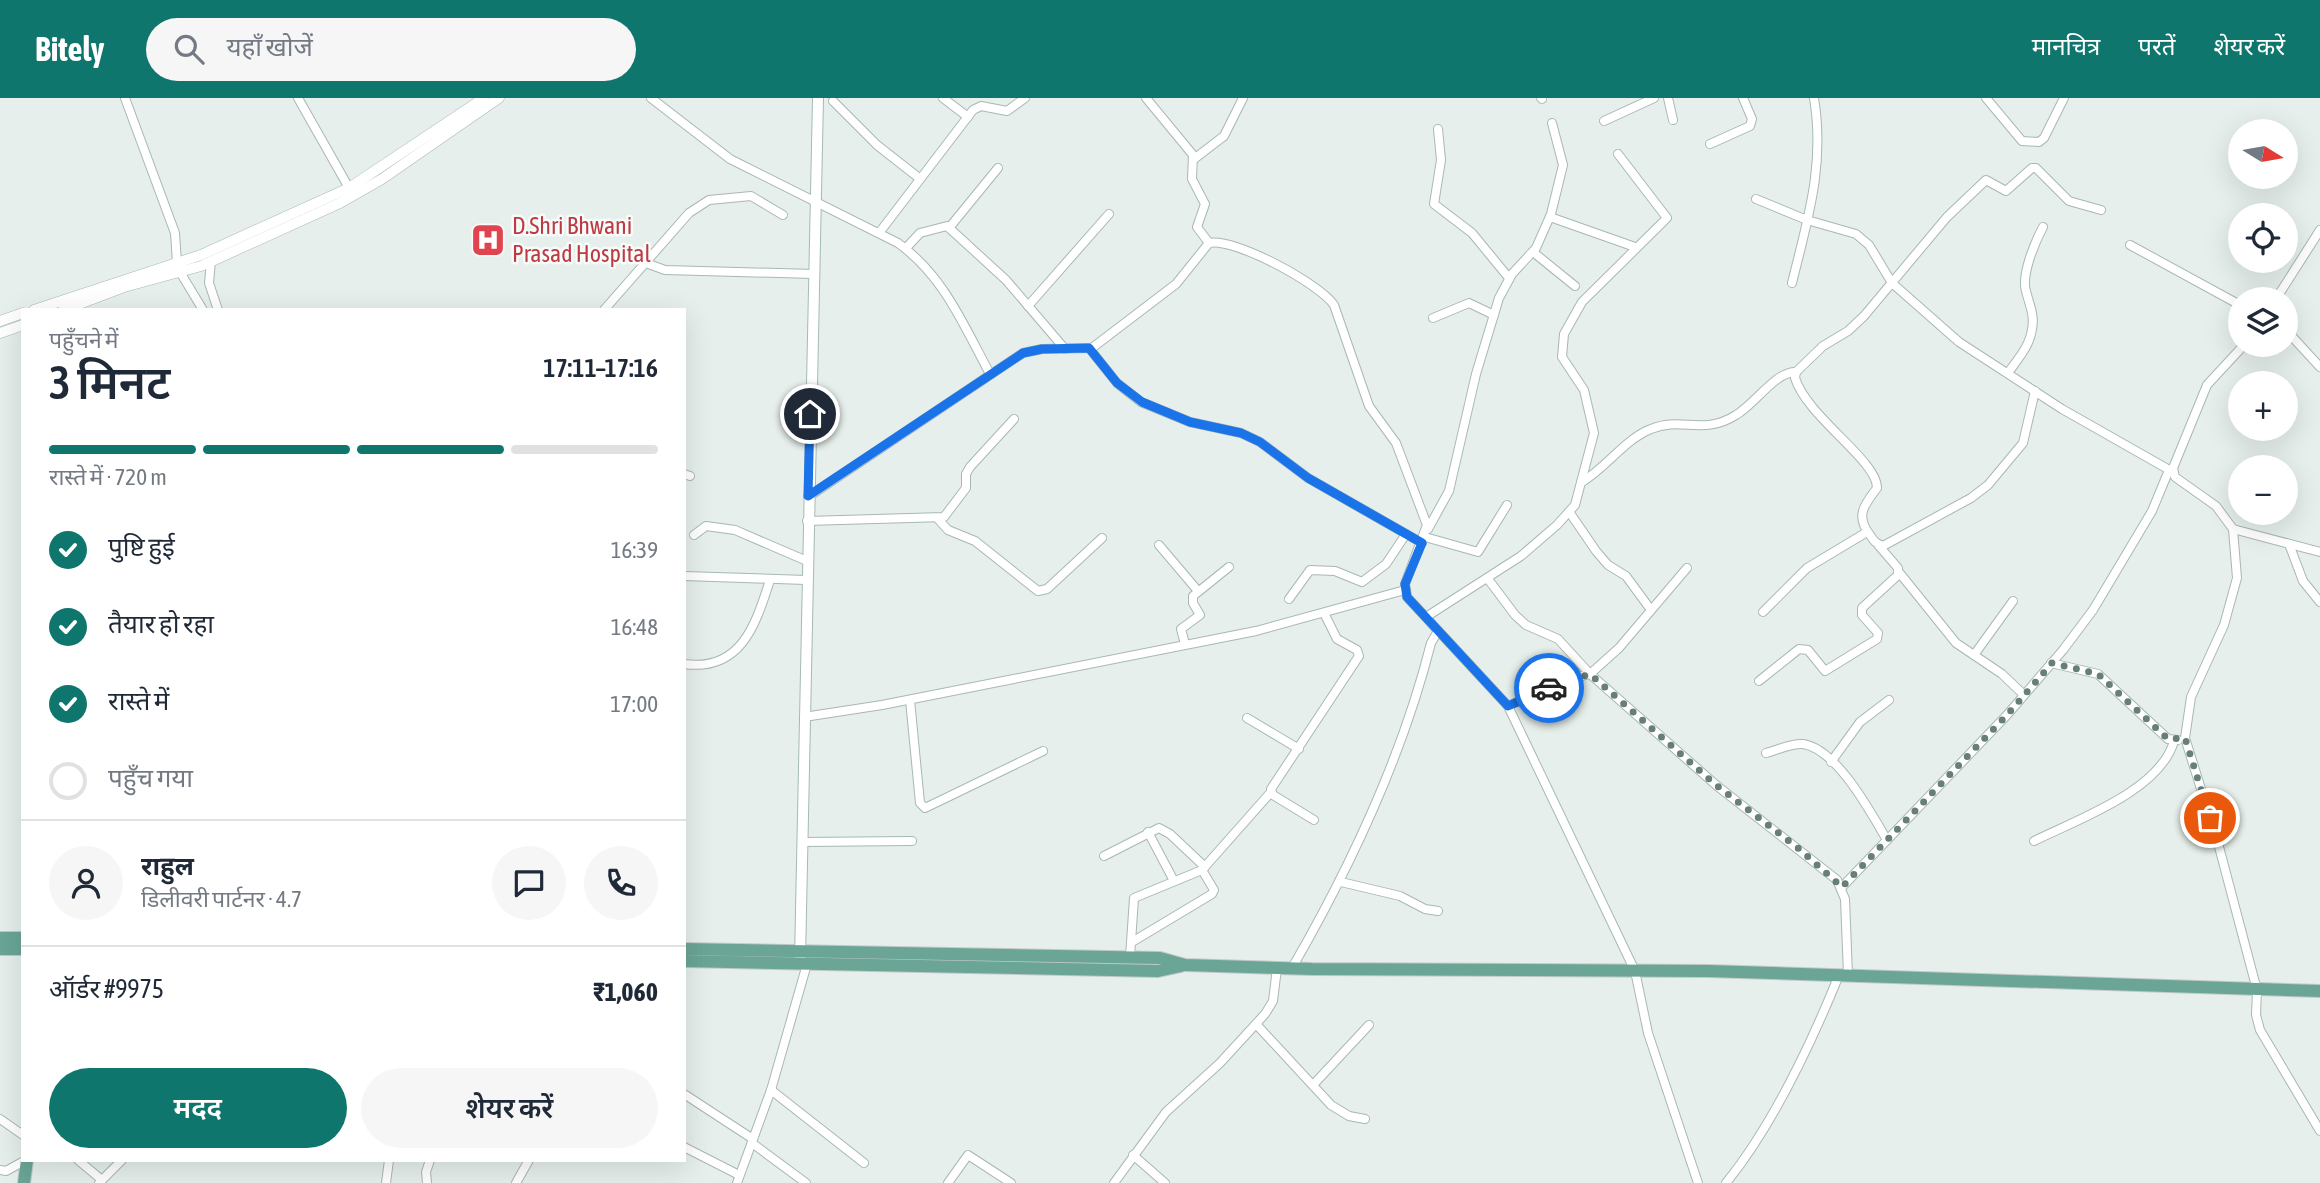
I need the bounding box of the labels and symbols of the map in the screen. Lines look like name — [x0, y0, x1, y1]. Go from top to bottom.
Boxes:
north arrow — [2228, 119, 2298, 189]
place label: D.Shri Bhwani Prasad Hospital — [512, 212, 651, 267]
hospital icon: D.Shri Bhwani Prasad Hospital — [469, 221, 507, 259]
pin — [780, 384, 840, 444]
courier — [1514, 653, 1584, 723]
pin — [2180, 788, 2240, 848]

